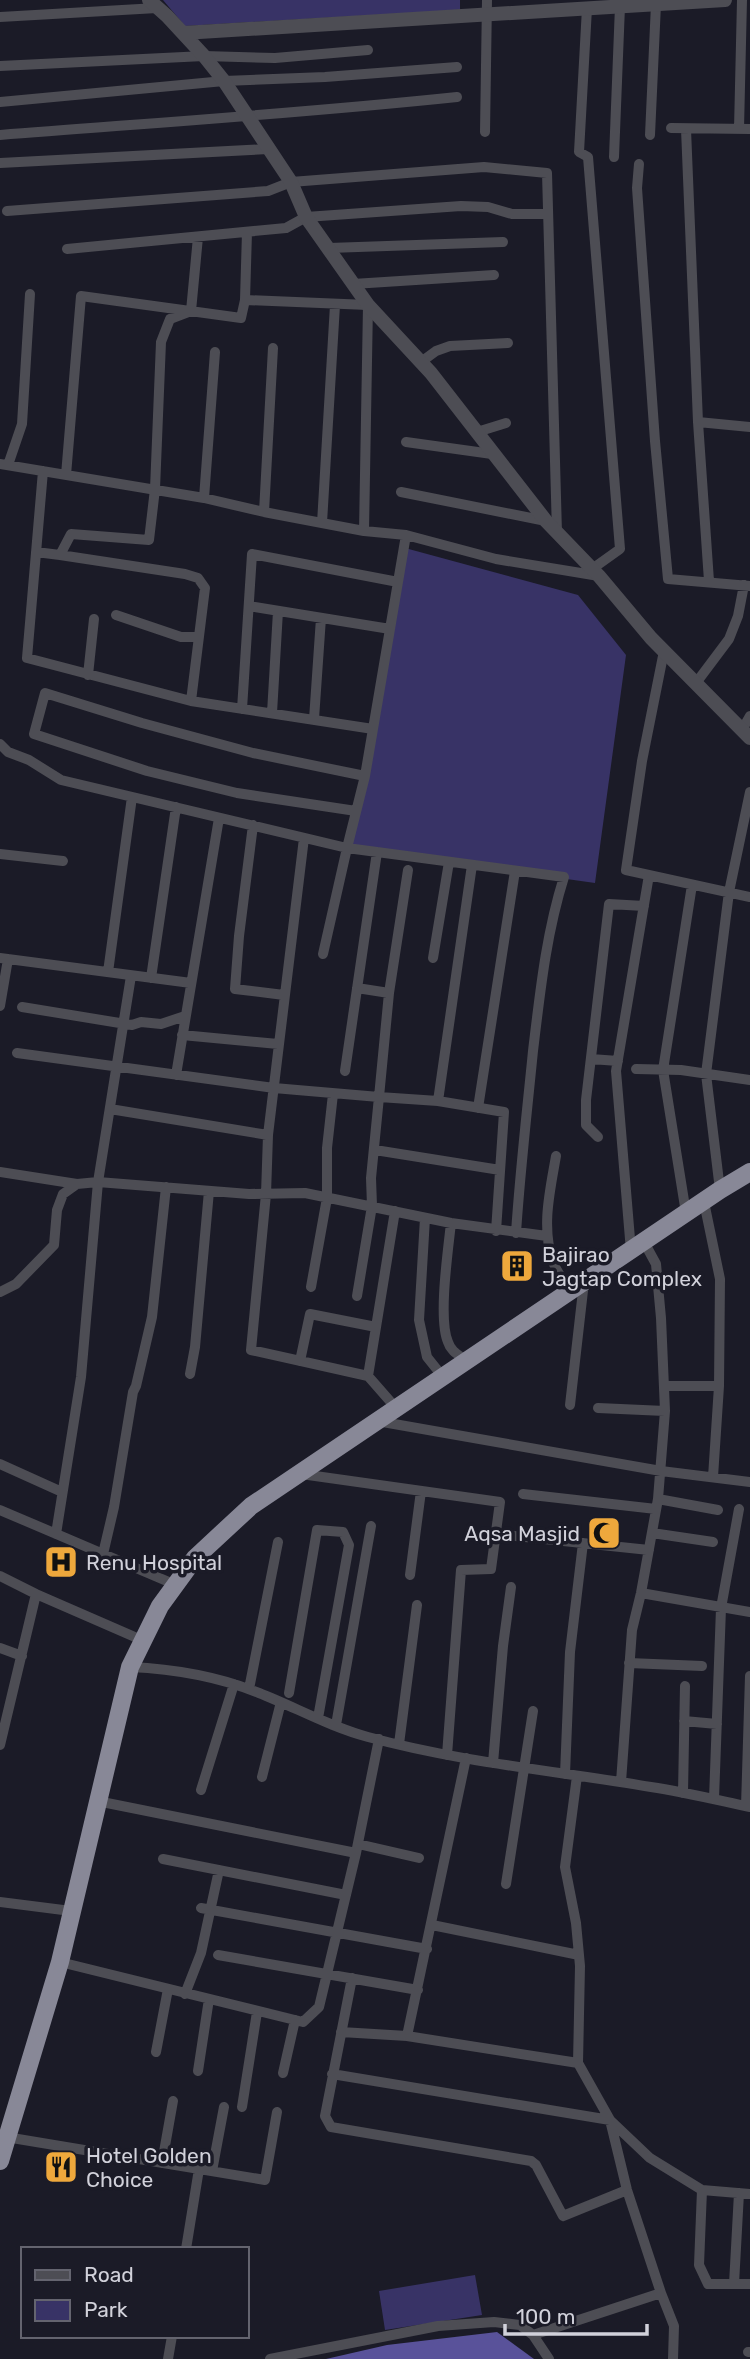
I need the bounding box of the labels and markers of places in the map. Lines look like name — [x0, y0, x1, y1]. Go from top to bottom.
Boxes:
place label: Bajirao Jagtap Complex — [542, 1242, 702, 1291]
building icon: Bajirao Jagtap Complex — [498, 1247, 536, 1285]
mosque icon: Aqsa Masjid — [585, 1514, 623, 1552]
place label: Aqsa Masjid — [464, 1521, 580, 1546]
hospital icon: Renu Hospital — [42, 1543, 80, 1581]
place label: Renu Hospital — [86, 1550, 222, 1575]
place label: Hotel Golden Choice — [86, 2143, 212, 2192]
restaurant icon: Hotel Golden Choice — [42, 2148, 80, 2186]

